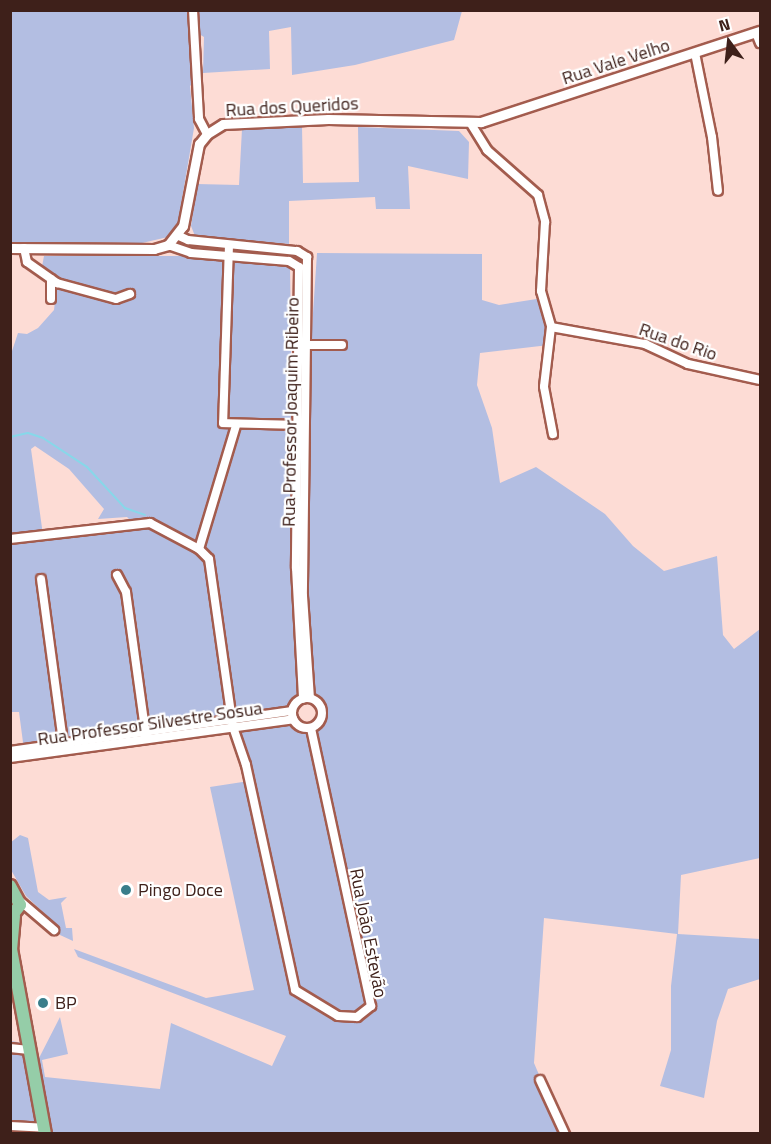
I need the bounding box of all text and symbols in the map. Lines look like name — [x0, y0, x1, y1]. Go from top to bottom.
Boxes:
north arrow — [699, 12, 759, 72]
text: N — [716, 12, 733, 38]
street label: Rua Vale Velho — [559, 34, 673, 90]
street label: Rua dos Queridos — [225, 93, 359, 121]
street label: Rua Professor Joaquim Ribeiro — [278, 297, 304, 527]
street label: Rua do Rio — [636, 319, 720, 365]
street label: Rua Professor Silvestre Sosua — [36, 698, 264, 750]
street label: Rua João Estevão — [345, 866, 391, 1000]
place label: Pingo Doce — [138, 879, 223, 901]
marker: Pingo Doce — [119, 883, 133, 897]
place label: BP — [55, 992, 77, 1014]
marker: BP — [36, 996, 50, 1010]

